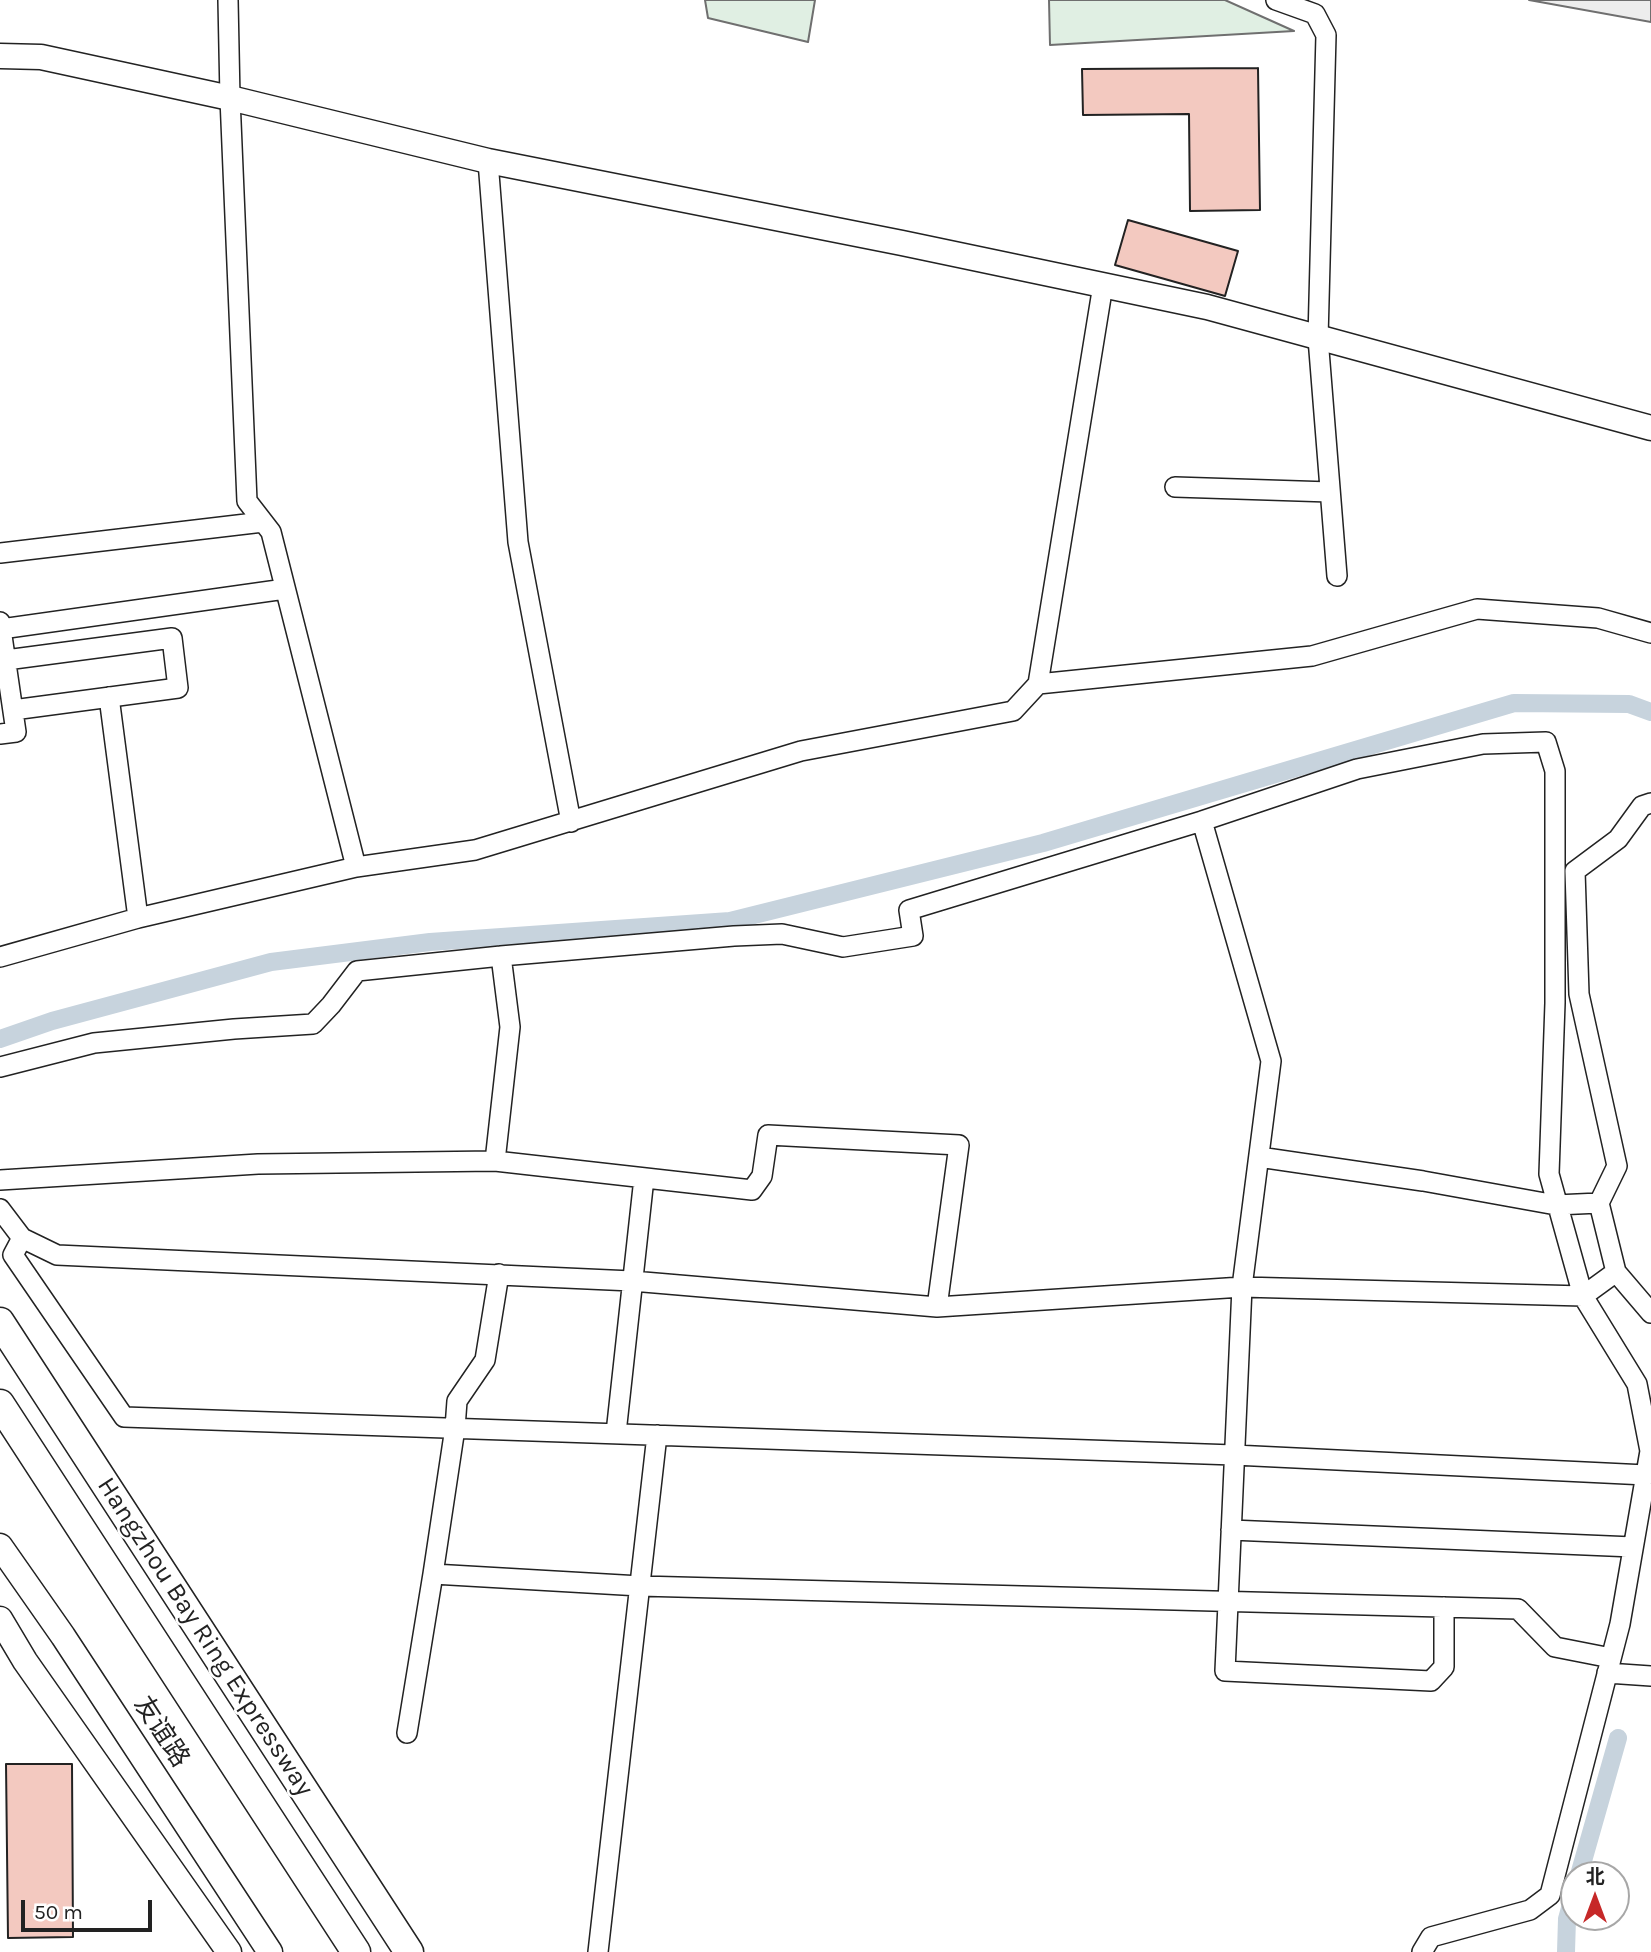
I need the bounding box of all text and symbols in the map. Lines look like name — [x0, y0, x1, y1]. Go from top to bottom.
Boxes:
street label: Hangzhou Bay Ring Expressway — [90, 1472, 320, 1802]
street label: 友谊路 — [127, 1691, 195, 1773]
north arrow — [1560, 1861, 1630, 1931]
text: 北 — [1585, 1866, 1605, 1888]
scale bar — [24, 1885, 156, 1929]
text: 50 m — [34, 1900, 83, 1924]

